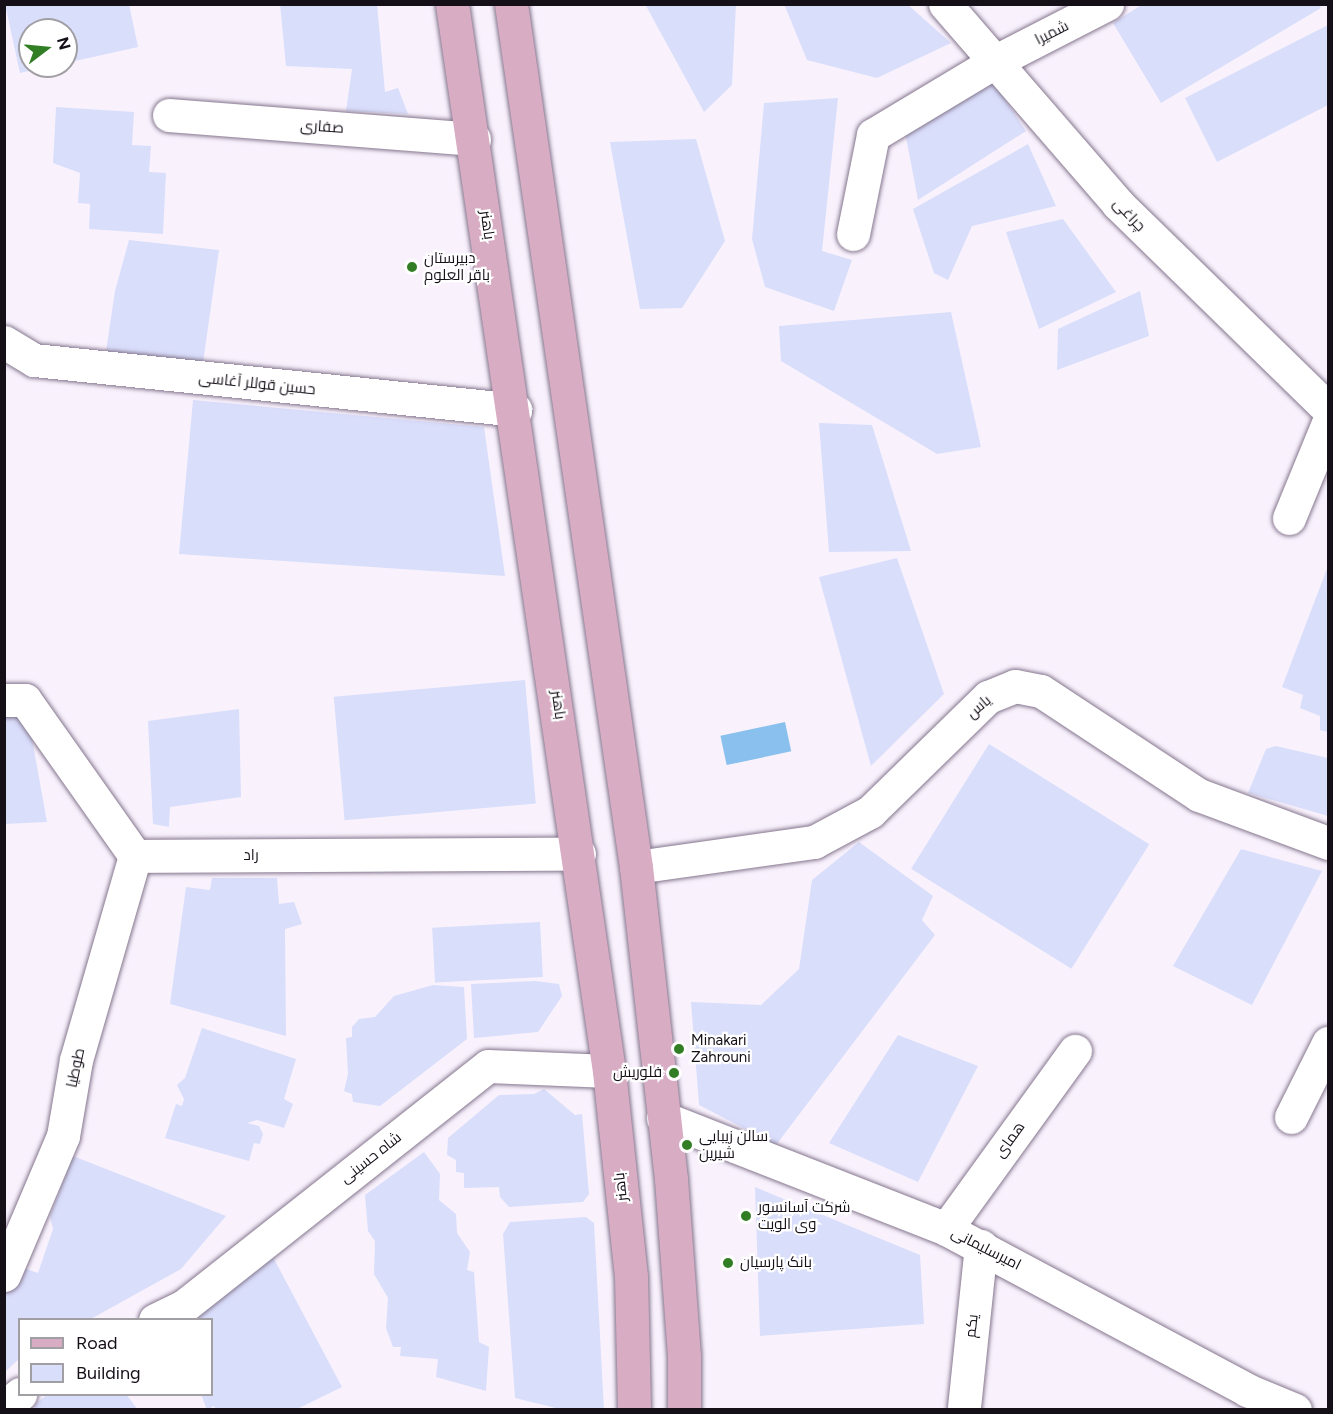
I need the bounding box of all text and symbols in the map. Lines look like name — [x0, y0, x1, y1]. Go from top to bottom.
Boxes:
street label: شمیرا — [1032, 17, 1072, 49]
north arrow — [18, 18, 78, 78]
text: N — [53, 35, 75, 52]
street label: صفاری — [300, 116, 344, 138]
street label: چراغی — [1109, 195, 1149, 235]
street label: باهنر — [476, 209, 498, 241]
place label: دبیرستان باقر العلوم — [424, 249, 490, 284]
marker: دبیرستان باقر العلوم — [405, 260, 419, 274]
street label: حسین قوللر آغاسی — [198, 369, 316, 399]
street label: باهنر — [547, 689, 569, 721]
street label: یاس — [963, 692, 995, 722]
street label: راد — [243, 847, 259, 865]
place label: Minakari Zahrouni — [691, 1031, 751, 1066]
marker: Minakari Zahrouni — [672, 1042, 686, 1056]
street label: طوطیا — [63, 1047, 89, 1089]
place label: فلوریش — [613, 1064, 662, 1082]
marker: فلوریش — [667, 1066, 681, 1080]
street label: همای — [991, 1119, 1029, 1161]
place label: سالن زیبایی شیرین — [699, 1127, 768, 1162]
street label: شاه حسینی — [337, 1129, 405, 1187]
marker: سالن زیبایی شیرین — [680, 1138, 694, 1152]
street label: باهنر — [611, 1171, 631, 1203]
place label: شرکت آسانسور وی الویت — [758, 1198, 850, 1233]
marker: شرکت آسانسور وی الویت — [739, 1209, 753, 1223]
street label: امیرسلیمانی — [948, 1224, 1024, 1274]
place label: بانک پارسیان — [740, 1254, 812, 1272]
marker: بانک پارسیان — [721, 1256, 735, 1270]
street label: یکم — [962, 1313, 982, 1339]
legend — [18, 1318, 213, 1396]
text: Road — [76, 1332, 117, 1354]
text: Building — [76, 1362, 141, 1384]

